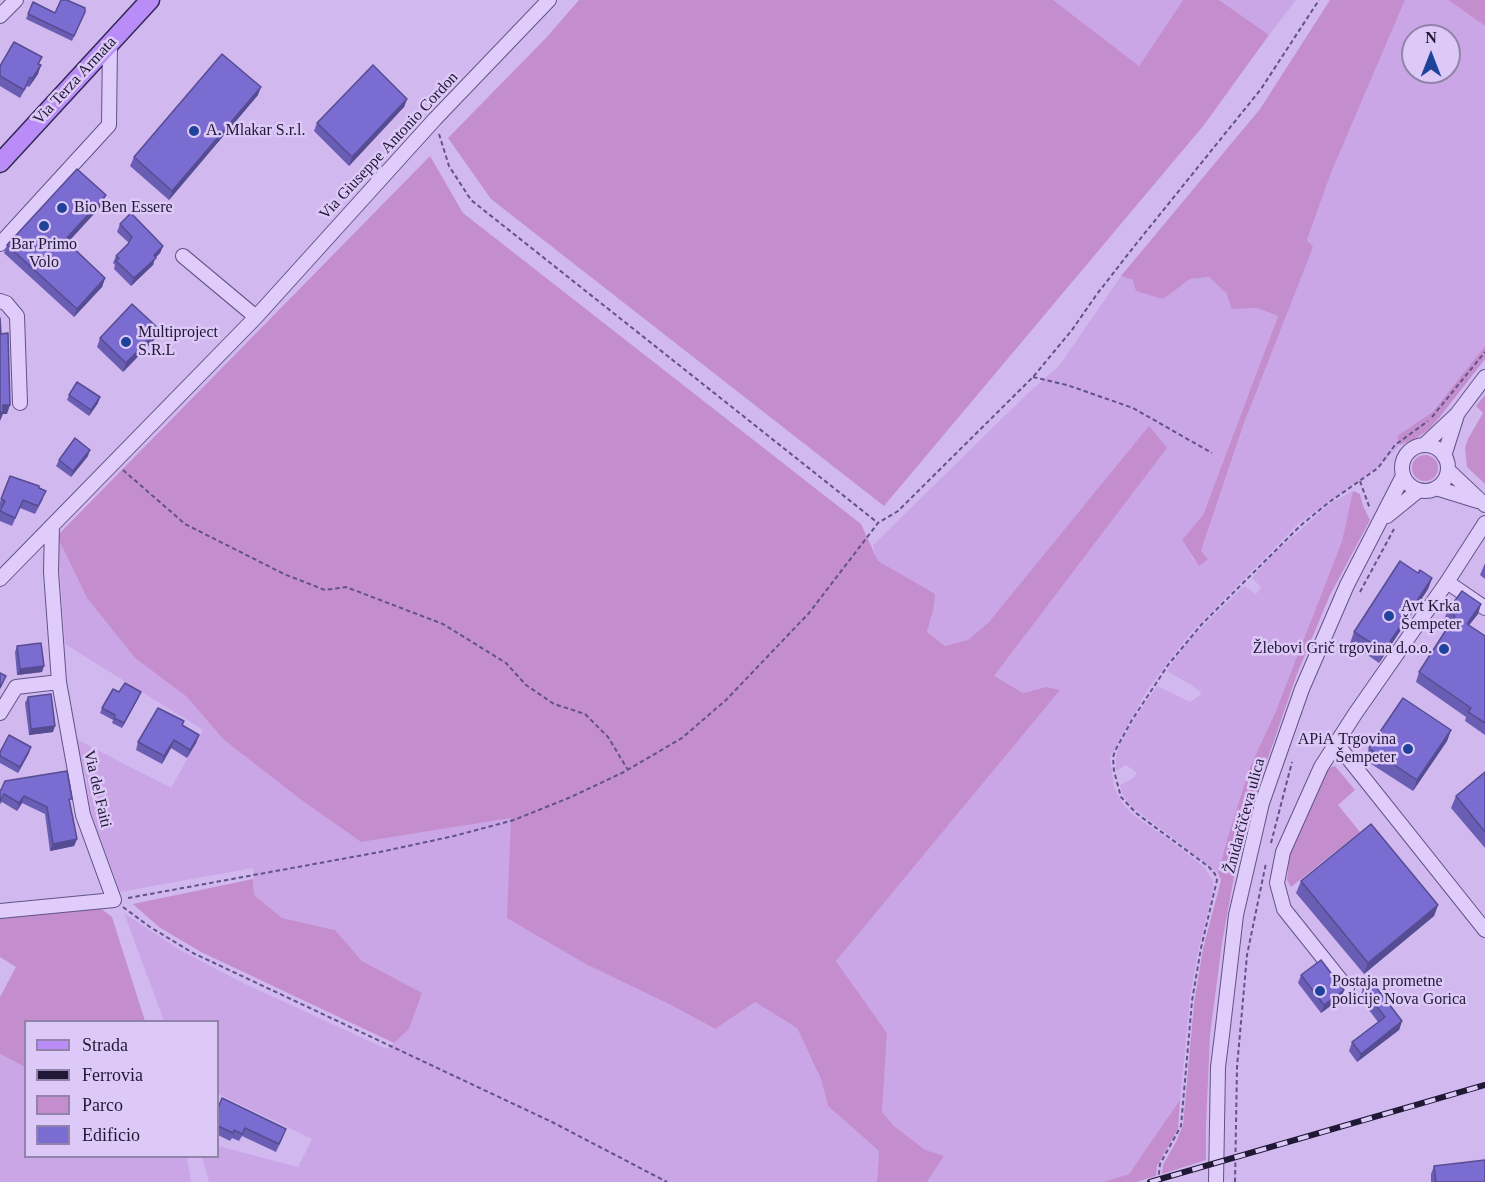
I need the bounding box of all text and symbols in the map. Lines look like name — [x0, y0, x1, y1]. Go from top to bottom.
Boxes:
north arrow — [1401, 24, 1461, 84]
text: N — [1425, 29, 1437, 46]
street label: Via Terza Armata — [29, 33, 121, 129]
street label: Via Giuseppe Antonio Cordon — [315, 68, 463, 224]
place label: A. Mlakar S.r.l. — [206, 121, 306, 141]
marker: A. Mlakar S.r.l. — [187, 124, 201, 138]
place label: Bio Ben Essere — [74, 198, 173, 218]
marker: Bio Ben Essere — [55, 201, 69, 215]
marker: Bar Primo Volo — [37, 219, 51, 233]
place label: Bar Primo Volo — [11, 235, 77, 273]
place label: Multiproject S.R.L — [138, 323, 218, 361]
marker: Multiproject S.R.L — [119, 335, 133, 349]
place label: Avt Krka Šempeter — [1401, 597, 1461, 635]
marker: Avt Krka Šempeter — [1382, 609, 1396, 623]
place label: Žlebovi Grič trgovina d.o.o. — [1253, 639, 1432, 659]
marker: Žlebovi Grič trgovina d.o.o. — [1437, 642, 1451, 656]
place label: APiA Trgovina Šempeter — [1298, 730, 1396, 768]
marker: APiA Trgovina Šempeter — [1401, 742, 1415, 756]
street label: Via del Faiti — [79, 748, 115, 830]
street label: Žnidarčičeva ulica — [1220, 756, 1270, 876]
place label: Postaja prometne policije Nova Gorica — [1332, 972, 1466, 1010]
marker: Postaja prometne policije Nova Gorica — [1313, 984, 1327, 998]
legend — [24, 1020, 219, 1158]
text: Strada — [82, 1035, 128, 1055]
text: Ferrovia — [82, 1065, 143, 1085]
text: Parco — [82, 1095, 123, 1115]
text: Edificio — [82, 1125, 140, 1145]

